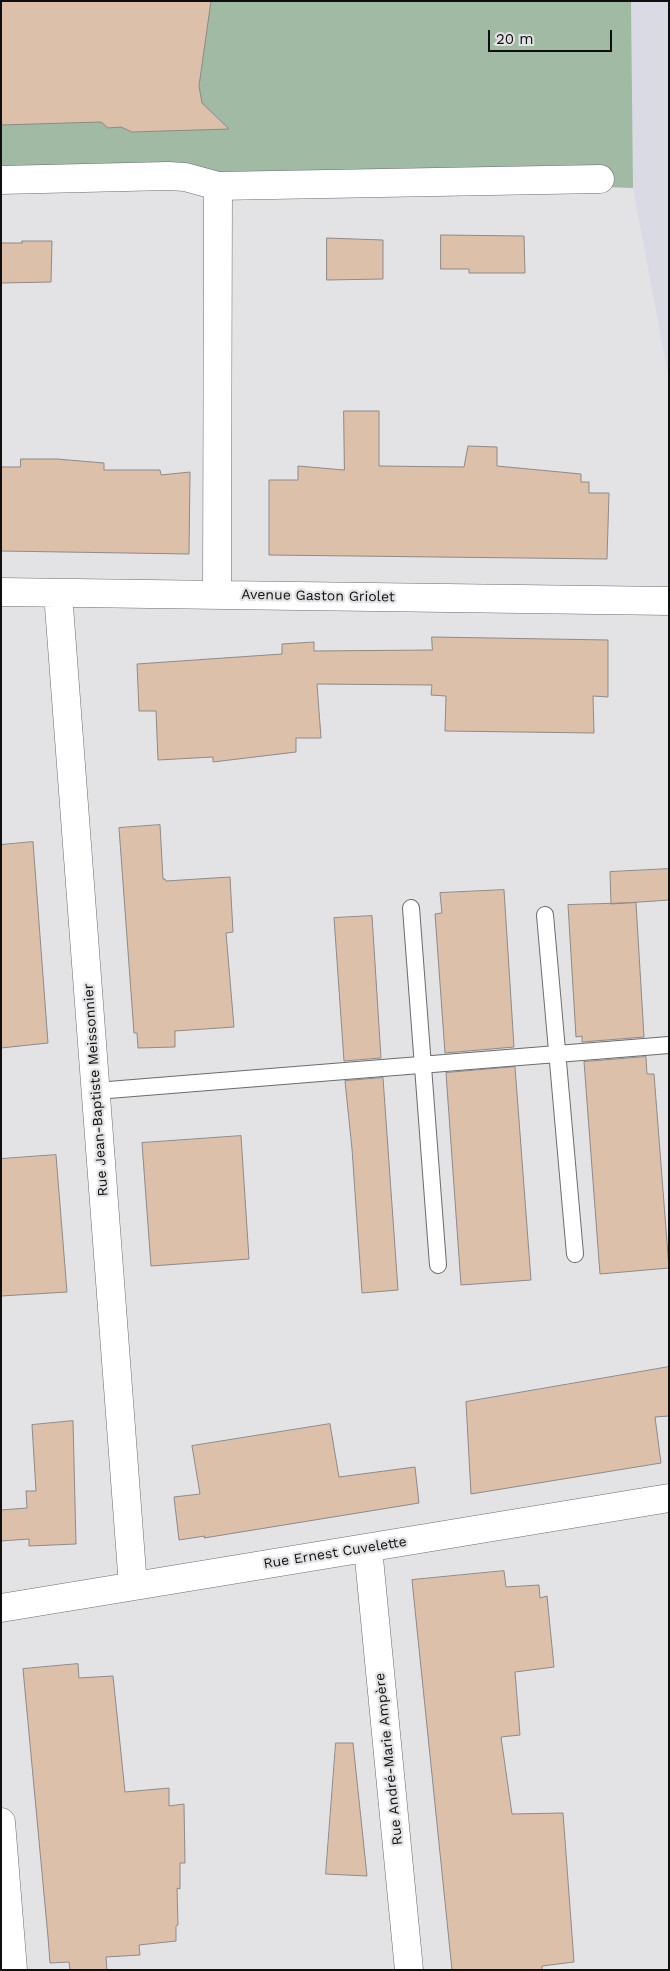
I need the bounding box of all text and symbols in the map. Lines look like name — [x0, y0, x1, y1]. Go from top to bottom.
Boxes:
scale bar — [490, 20, 614, 52]
text: 20 m — [496, 30, 534, 48]
street label: Avenue Gaston Griolet — [241, 586, 395, 606]
street label: Rue Jean-Baptiste Meissonnier — [80, 983, 112, 1197]
street label: Rue Ernest Cuvelette — [262, 1533, 408, 1573]
street label: Rue André-Marie Ampère — [372, 1672, 406, 1846]

